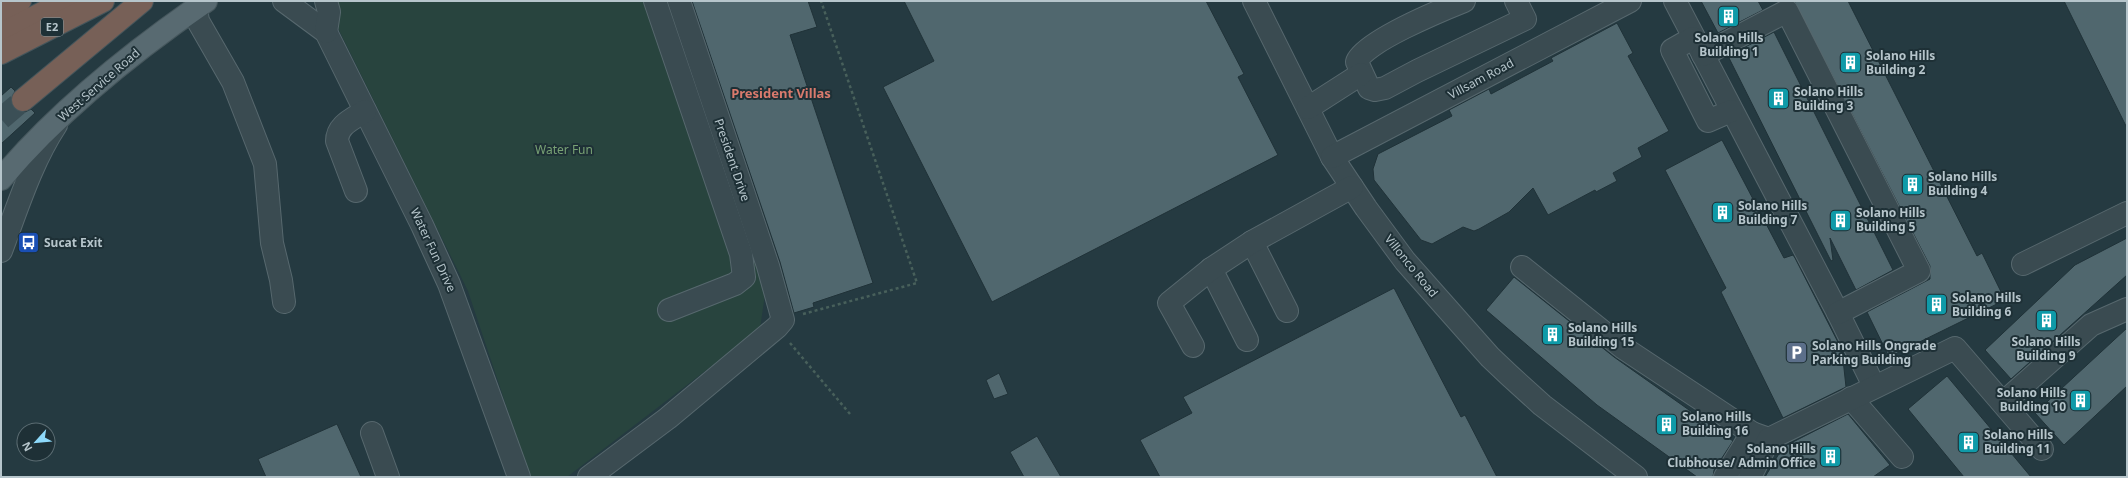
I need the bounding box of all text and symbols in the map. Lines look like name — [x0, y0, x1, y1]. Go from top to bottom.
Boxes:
building icon: Solano Hills Building 1 — [1716, 4, 1742, 30]
road number: E2 — [41, 18, 63, 36]
place label: Solano Hills Building 1 — [1694, 29, 1764, 60]
street label: West Service Road — [54, 44, 143, 125]
place label: Solano Hills Building 2 — [1866, 47, 1935, 78]
building icon: Solano Hills Building 2 — [1838, 50, 1864, 76]
street label: Villsam Road — [1445, 54, 1517, 103]
place label: Solano Hills Building 3 — [1794, 83, 1863, 114]
district label: President Villas — [731, 84, 831, 102]
building icon: Solano Hills Building 3 — [1766, 86, 1792, 112]
street label: President Drive — [710, 116, 755, 204]
park label: Water Fun — [535, 141, 593, 158]
place label: Solano Hills Building 4 — [1928, 168, 1997, 199]
building icon: Solano Hills Building 4 — [1899, 171, 1925, 197]
place label: Solano Hills Building 7 — [1738, 197, 1807, 228]
building icon: Solano Hills Building 7 — [1710, 200, 1736, 226]
place label: Solano Hills Building 5 — [1856, 204, 1925, 235]
street label: Water Fun Drive — [407, 205, 460, 295]
building icon: Solano Hills Building 5 — [1827, 207, 1853, 233]
bus stop icon: Sucat Exit — [15, 230, 41, 256]
street label: Villonco Road — [1381, 231, 1442, 301]
place label: Sucat Exit — [44, 234, 103, 251]
place label: Solano Hills Building 6 — [1952, 289, 2021, 320]
building icon: Solano Hills Building 6 — [1923, 292, 1949, 318]
building icon: Solano Hills Building 9 — [2033, 308, 2059, 334]
place label: Solano Hills Building 15 — [1568, 319, 1637, 350]
building icon: Solano Hills Building 15 — [1540, 322, 1566, 348]
place label: Solano Hills Building 9 — [2011, 333, 2081, 364]
place label: Solano Hills Ongrade Parking Building — [1812, 337, 1936, 368]
parking icon: Solano Hills Ongrade Parking Building — [1784, 340, 1810, 366]
place label: Solano Hills Building 10 — [1997, 384, 2066, 415]
building icon: Solano Hills Building 10 — [2068, 387, 2094, 413]
place label: Solano Hills Building 16 — [1682, 408, 1751, 439]
building icon: Solano Hills Building 16 — [1653, 411, 1679, 437]
north arrow — [16, 422, 56, 462]
place label: Solano Hills Building 11 — [1984, 426, 2053, 457]
building icon: Solano Hills Building 11 — [1956, 429, 1982, 455]
text: N — [18, 439, 35, 454]
place label: Solano Hills Clubhouse/ Admin Office — [1667, 440, 1816, 471]
building icon: Solano Hills Clubhouse/ Admin Office — [1818, 443, 1844, 469]

